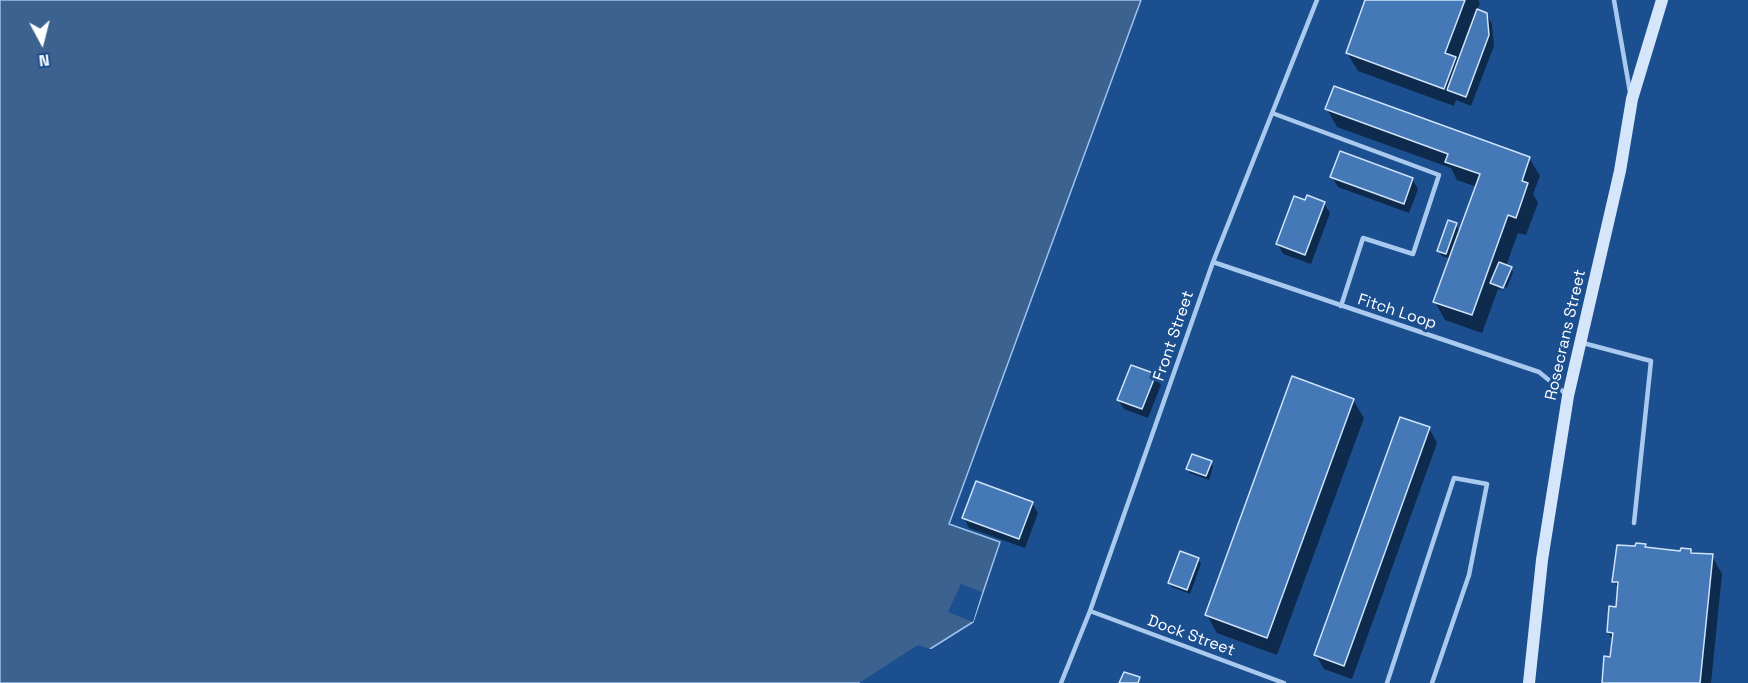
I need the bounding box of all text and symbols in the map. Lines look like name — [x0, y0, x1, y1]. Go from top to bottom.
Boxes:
north arrow — [12, 12, 72, 72]
text: N — [38, 49, 51, 71]
street label: Rosecrans Street — [1542, 268, 1590, 402]
street label: Front Street — [1150, 288, 1198, 384]
street label: Fitch Loop — [1355, 290, 1439, 334]
street label: Dock Street — [1145, 611, 1237, 661]

